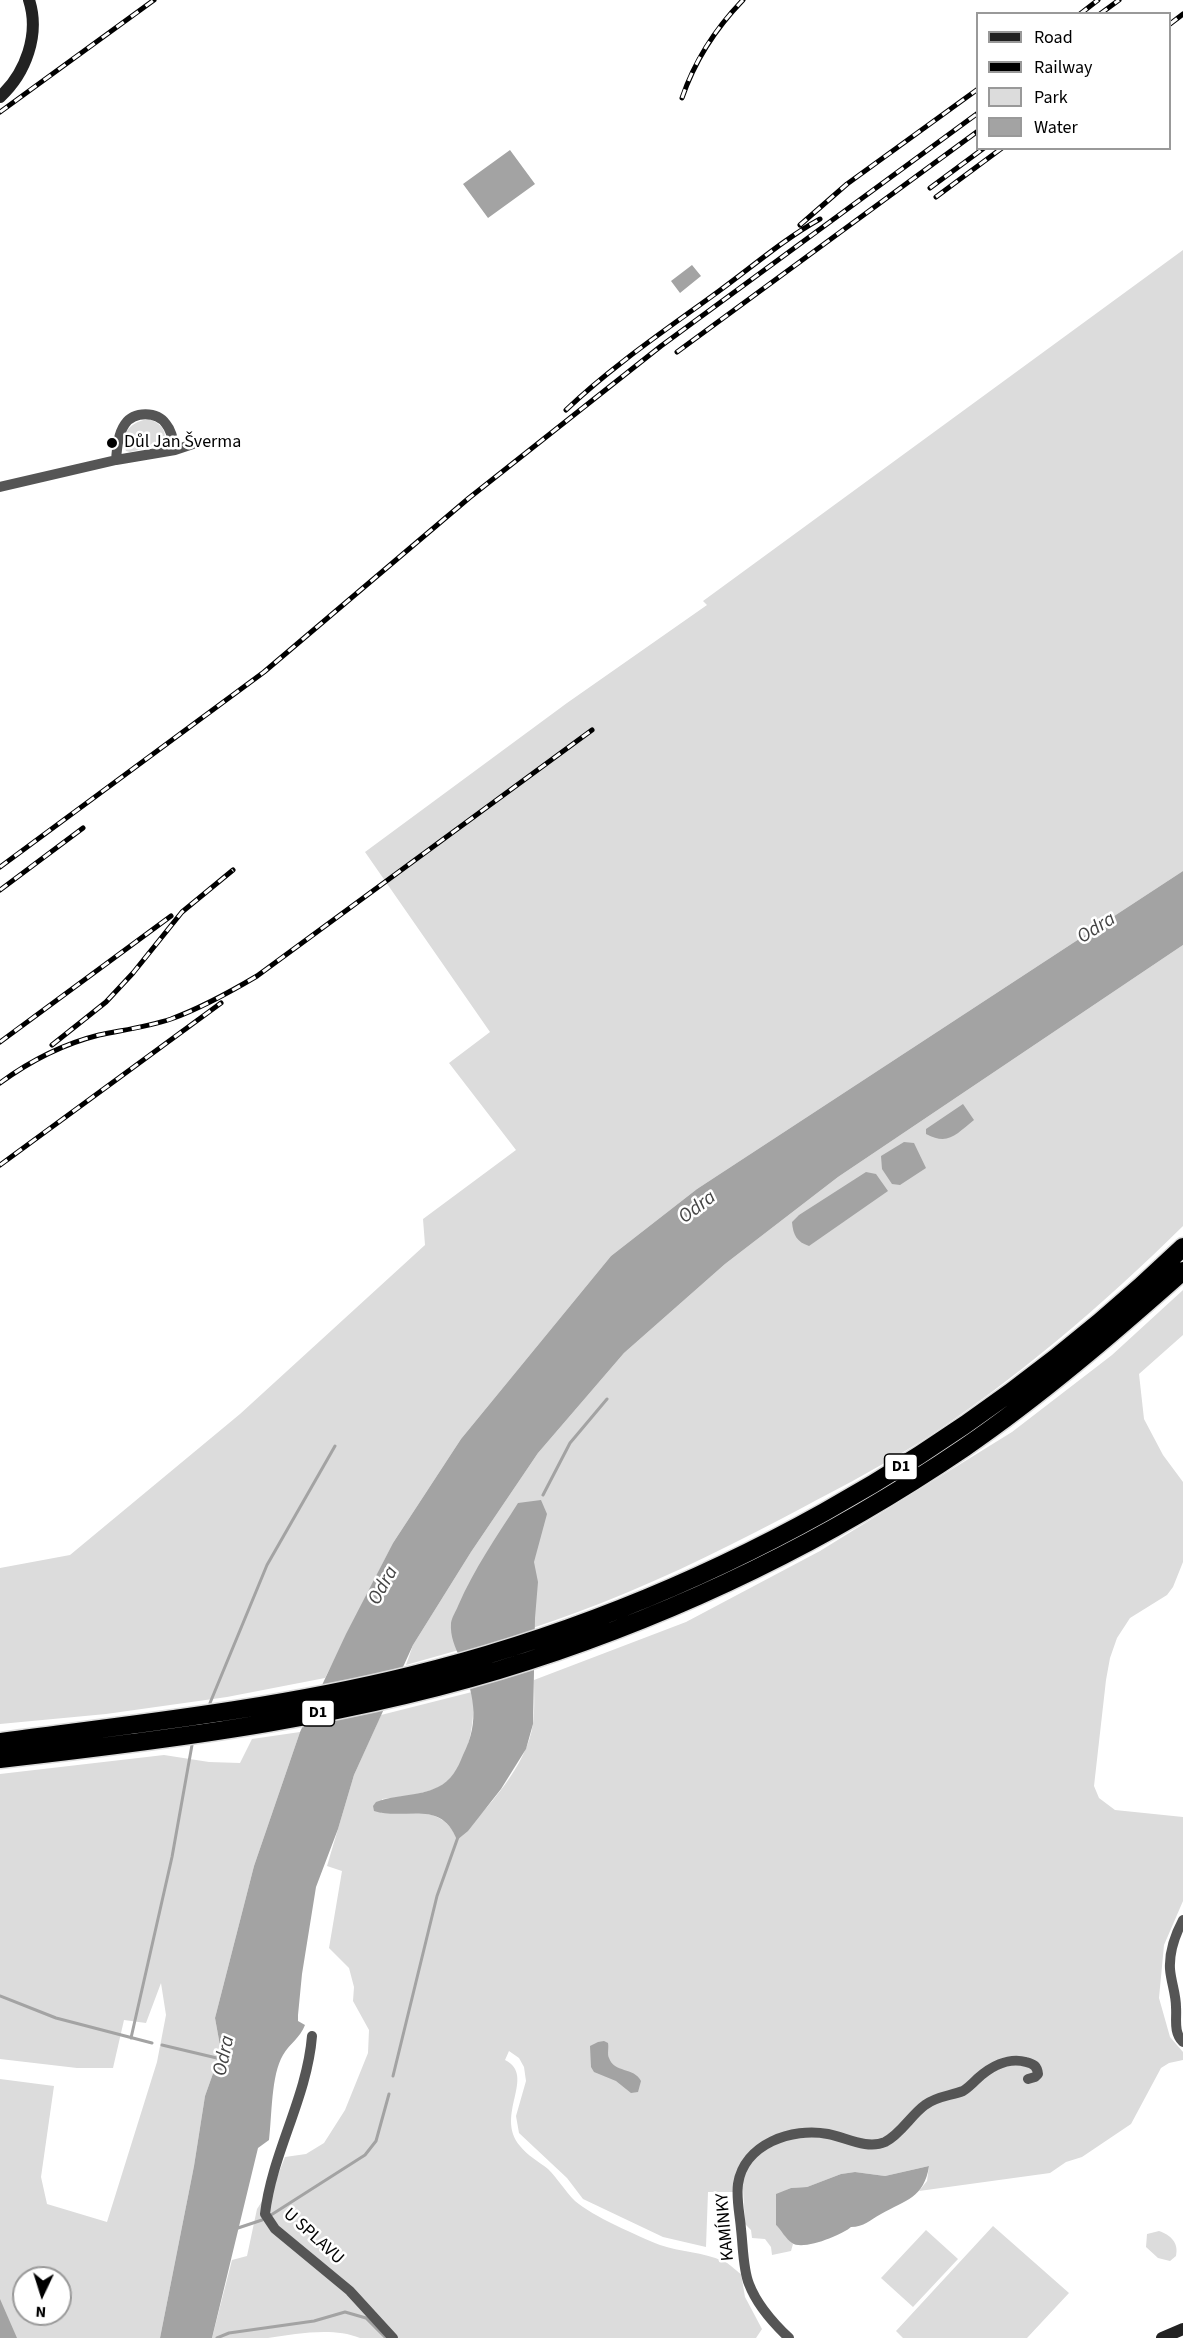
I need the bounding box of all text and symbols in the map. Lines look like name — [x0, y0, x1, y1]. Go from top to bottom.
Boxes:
legend — [976, 12, 1171, 150]
text: Road — [1034, 25, 1073, 50]
text: Railway — [1034, 55, 1093, 80]
text: Park — [1034, 85, 1068, 110]
text: Water — [1034, 115, 1078, 140]
place label: Důl Jan Šverma — [124, 432, 241, 454]
marker: Důl Jan Šverma — [105, 436, 119, 450]
water label: Odra — [1073, 908, 1121, 950]
water label: Odra — [675, 1186, 721, 1230]
road number: D1 — [884, 1454, 918, 1480]
water label: Odra — [364, 1562, 404, 1610]
road number: D1 — [302, 1700, 334, 1726]
water label: Odra — [209, 2034, 241, 2078]
street label: KAMÍNKY — [712, 2192, 740, 2262]
street label: U SPLAVU — [278, 2204, 348, 2270]
north arrow — [12, 2266, 72, 2326]
text: N — [35, 2301, 47, 2323]

